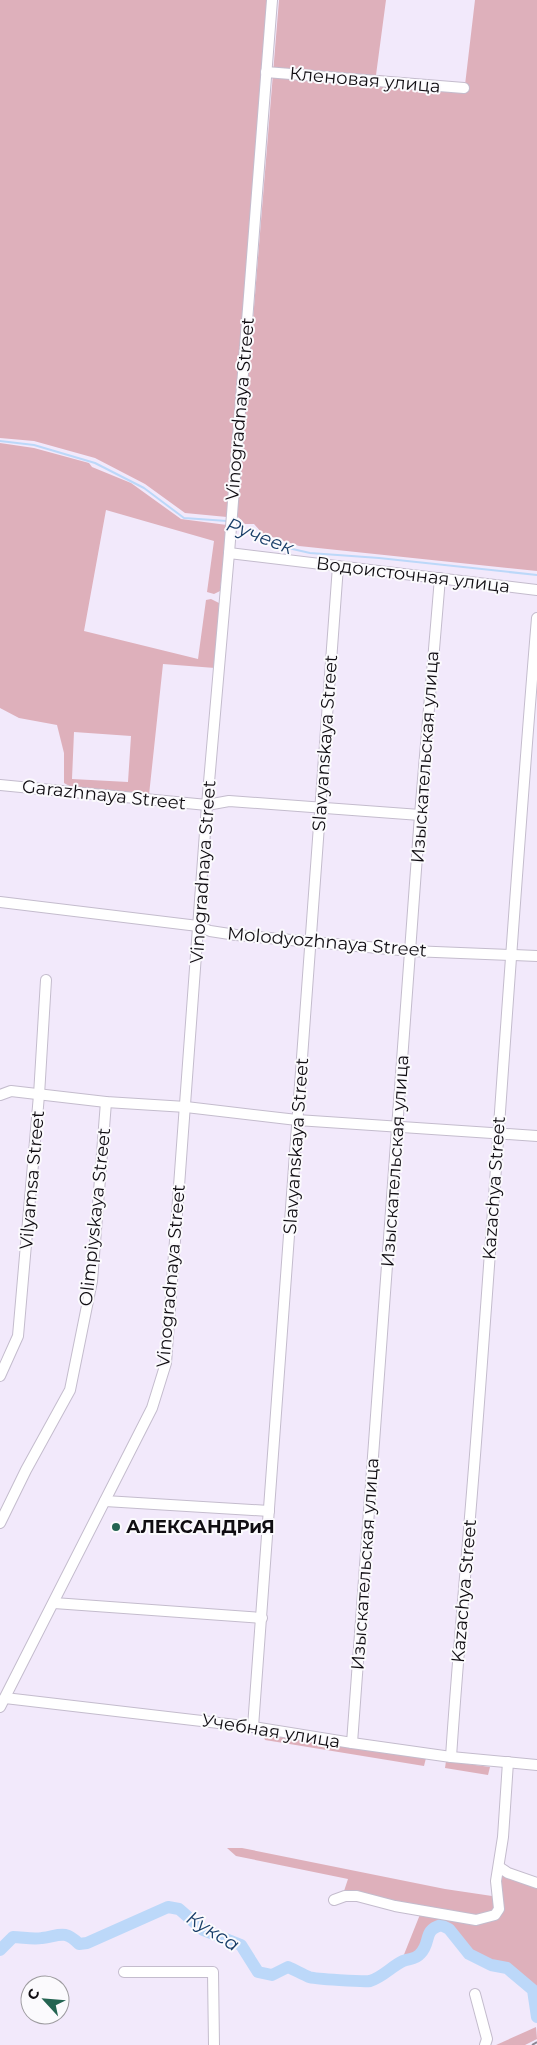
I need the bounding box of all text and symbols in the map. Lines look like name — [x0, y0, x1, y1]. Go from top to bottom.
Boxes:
street label: Кленовая улица — [288, 62, 442, 98]
street label: Vinogradnaya Street — [221, 317, 259, 501]
water label: Ручеек — [223, 513, 298, 560]
street label: Водоисточная улица — [315, 552, 511, 598]
street label: Изыскательская улица — [407, 650, 443, 864]
street label: Slavyanskaya Street — [308, 654, 342, 832]
street label: Garazhnaya Street — [21, 775, 187, 815]
street label: Vinogradnaya Street — [186, 780, 220, 964]
street label: Molodyozhnaya Street — [226, 922, 428, 962]
street label: Изыскательская улица — [377, 1054, 413, 1268]
street label: Slavyanskaya Street — [279, 1057, 313, 1235]
street label: Vilyamsa Street — [15, 1110, 49, 1250]
street label: Kazachya Street — [478, 1115, 510, 1261]
street label: Olimpiyskaya Street — [75, 1127, 115, 1307]
street label: Vinogradnaya Street — [152, 1184, 190, 1368]
street label: Изыскательская улица — [347, 1457, 383, 1671]
place label: АЛЕКСАНДРиЯ — [126, 1516, 275, 1538]
street label: Kazachya Street — [447, 1518, 481, 1664]
marker: АЛЕКСАНДРиЯ — [110, 1521, 122, 1533]
street label: Учебная улица — [200, 1709, 342, 1753]
water label: Кукса — [182, 1906, 244, 1956]
north arrow — [20, 1975, 70, 2025]
text: С — [23, 1986, 44, 2003]

